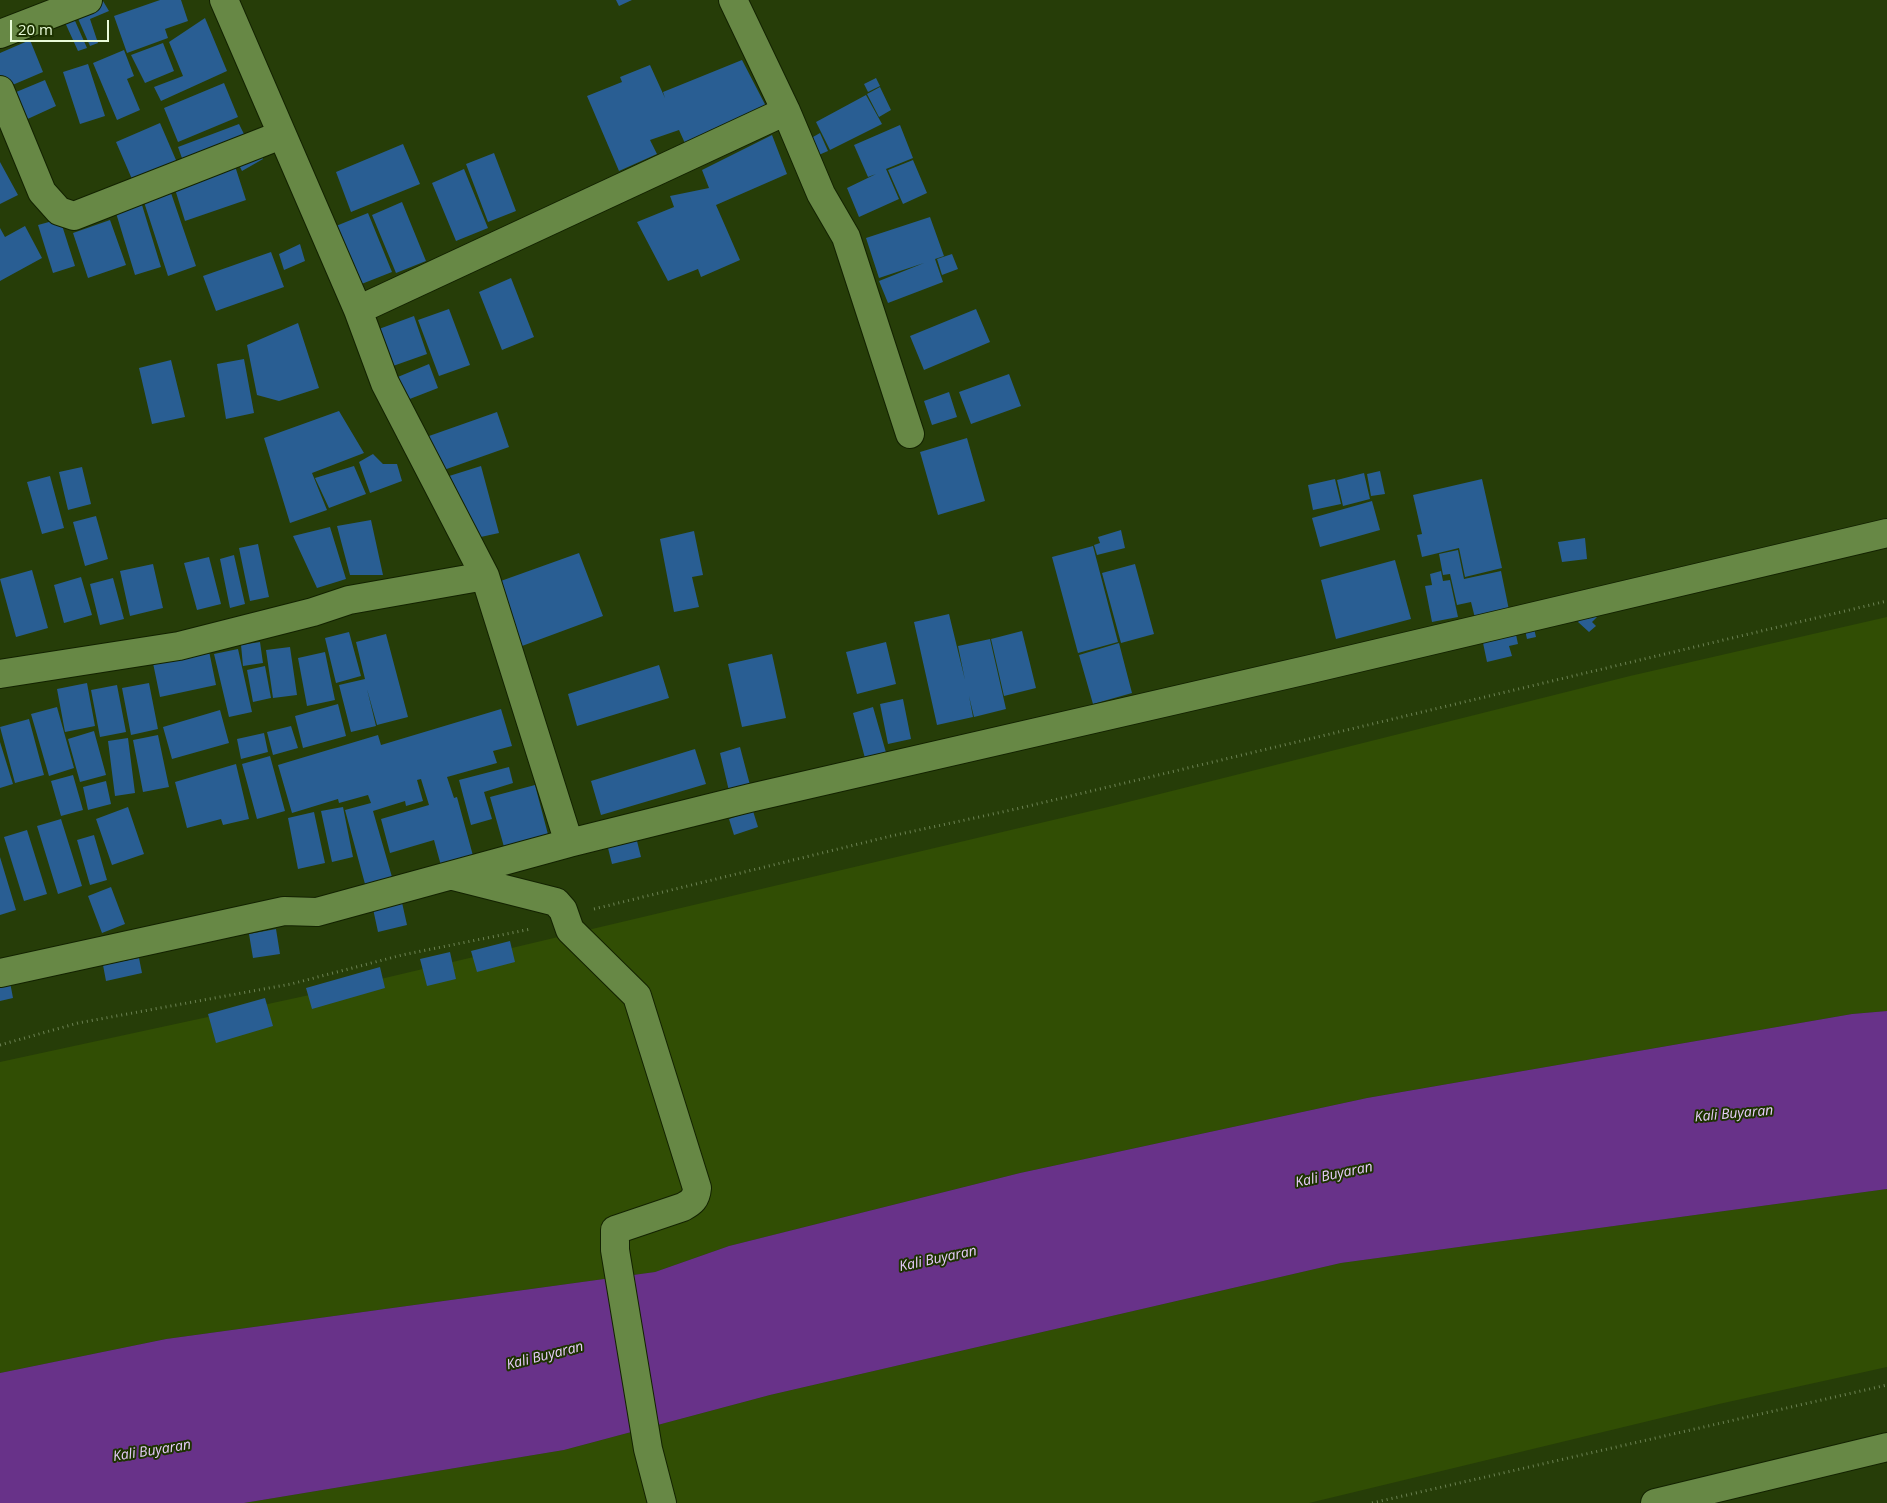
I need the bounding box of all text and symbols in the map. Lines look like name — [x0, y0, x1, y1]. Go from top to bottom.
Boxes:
scale bar — [12, 10, 111, 42]
text: 20 m — [18, 19, 53, 39]
water label: Kali Buyaran — [1694, 1102, 1774, 1126]
water label: Kali Buyaran — [1294, 1159, 1374, 1191]
water label: Kali Buyaran — [898, 1243, 978, 1275]
water label: Kali Buyaran — [505, 1338, 585, 1374]
water label: Kali Buyaran — [112, 1437, 192, 1465]

